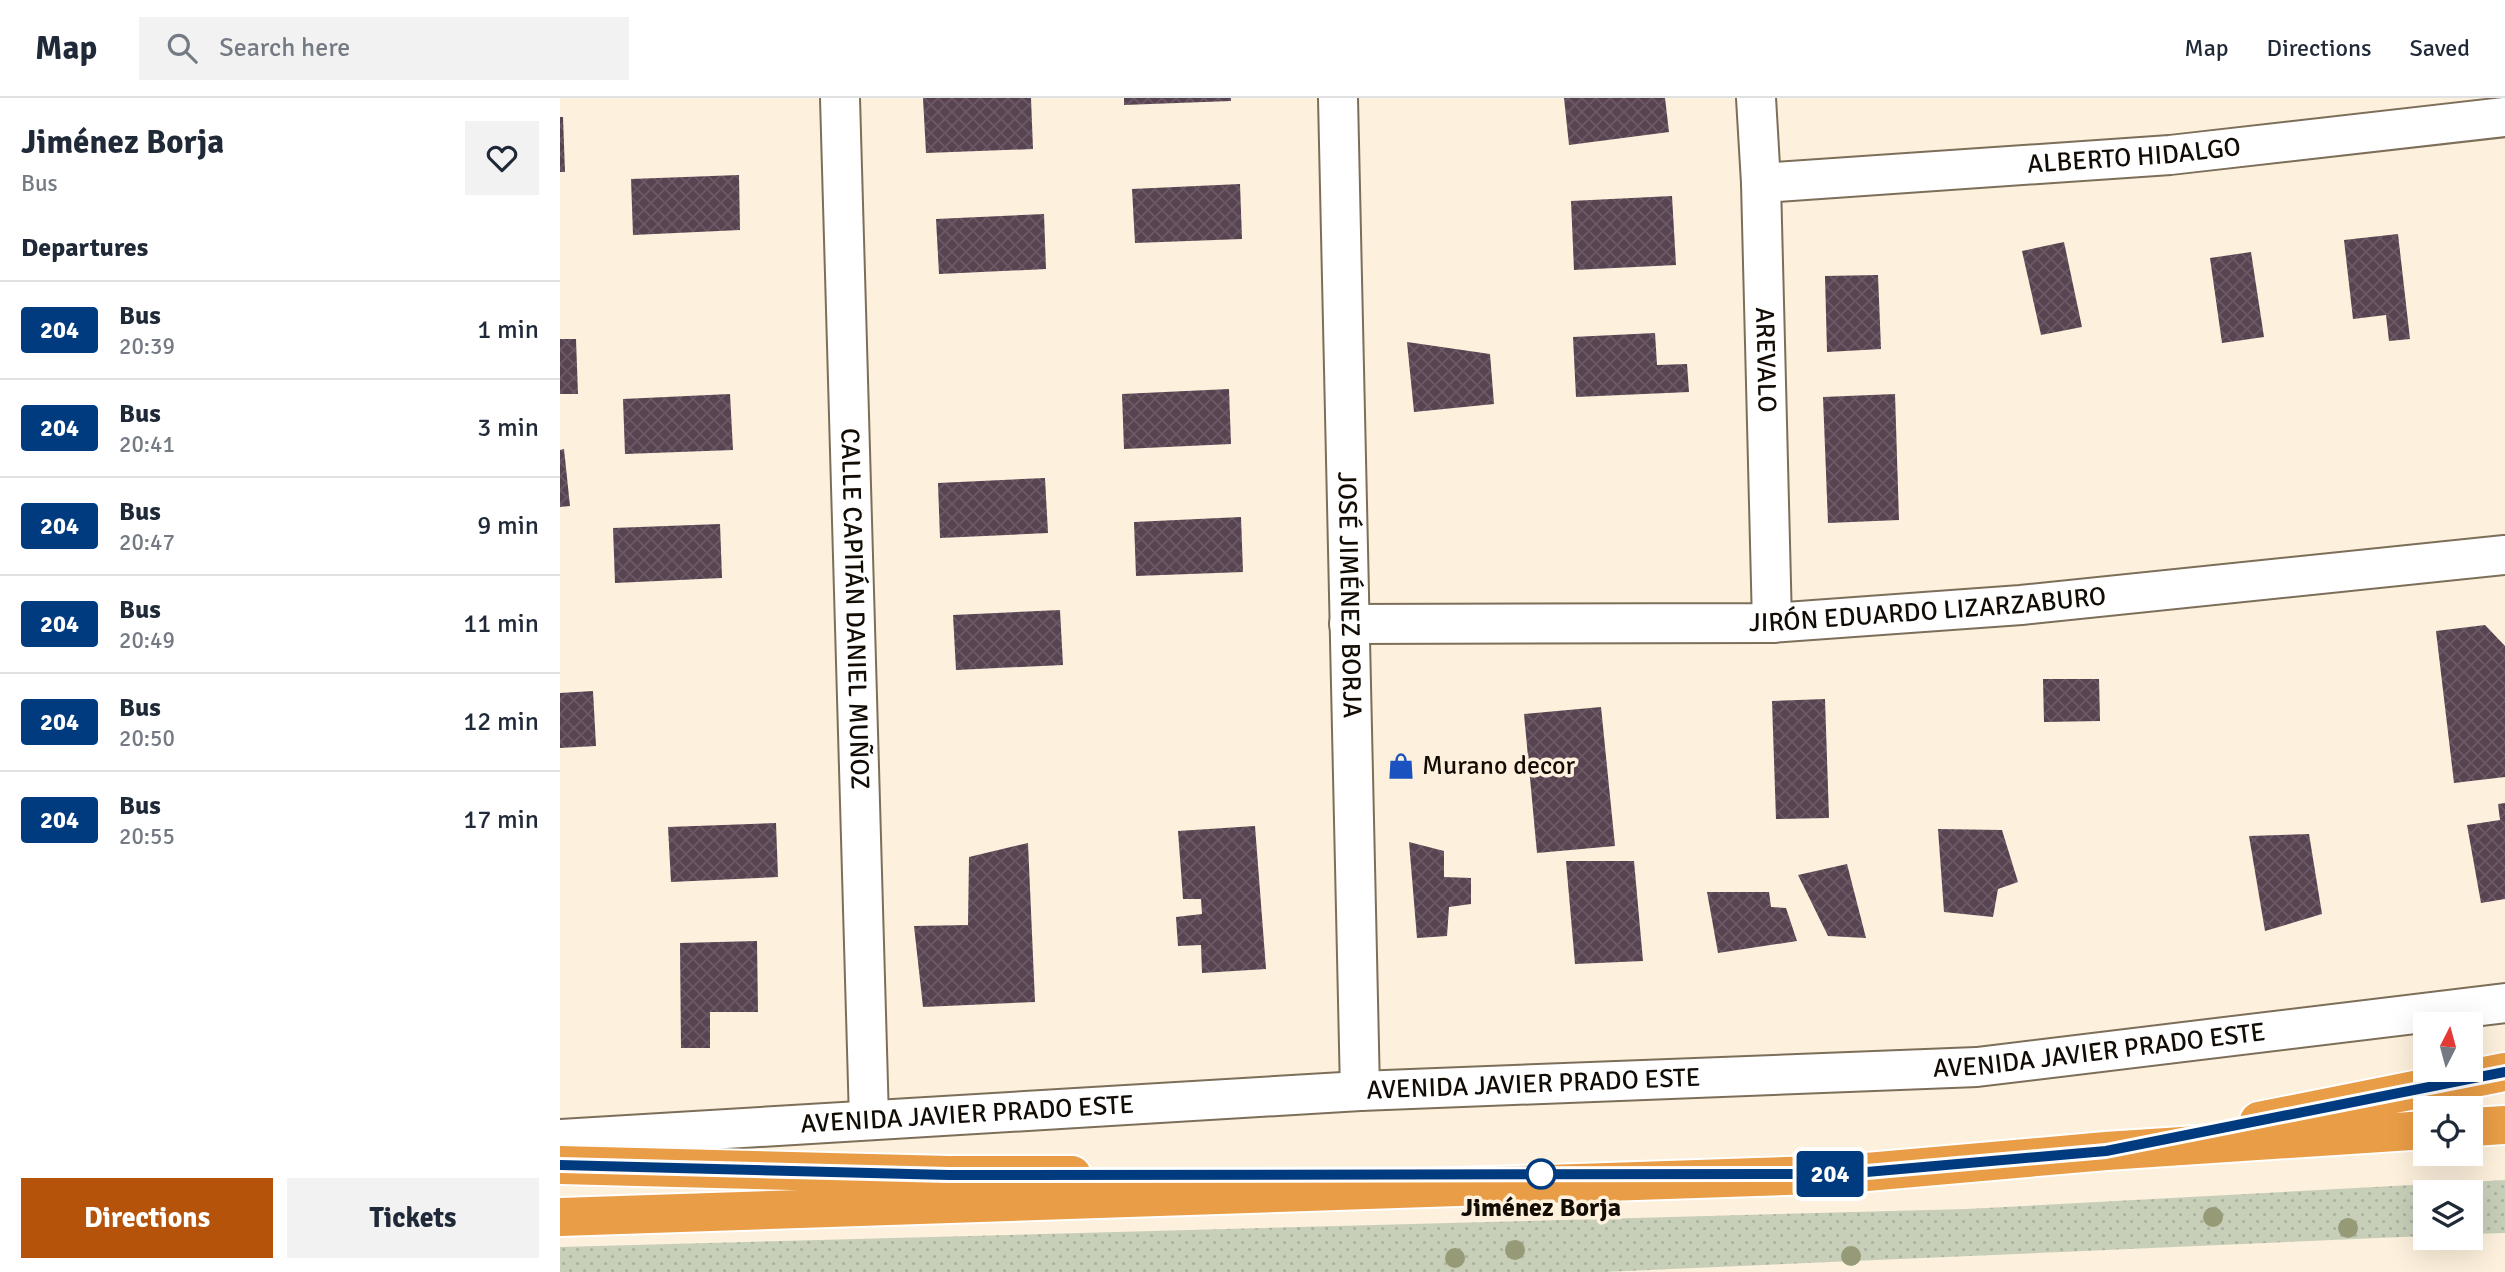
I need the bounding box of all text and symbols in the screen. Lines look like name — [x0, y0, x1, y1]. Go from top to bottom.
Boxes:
search box — [139, 17, 629, 80]
text: Map — [35, 28, 97, 69]
icon: search — [163, 29, 201, 67]
text: Search here — [219, 32, 350, 64]
text: Map — [2184, 33, 2229, 63]
text: Directions — [2267, 33, 2372, 63]
text: Saved — [2410, 33, 2470, 63]
button: heart — [465, 121, 539, 195]
text: Jiménez Borja — [21, 122, 224, 163]
street label: ALBERTO HIDALGO — [2026, 131, 2242, 181]
text: Bus — [21, 169, 58, 198]
text: Departures — [21, 232, 148, 264]
text: Bus — [119, 300, 161, 332]
street label: AREVALO — [1748, 307, 1783, 413]
text: 1 min — [477, 314, 539, 346]
text: 204 — [40, 315, 79, 345]
text: 20:39 — [119, 332, 175, 361]
text: Bus — [119, 398, 161, 430]
text: 3 min — [477, 412, 539, 444]
text: 204 — [40, 413, 79, 443]
street label: CALLE CAPITÁN DANIEL MUÑOZ — [833, 427, 876, 790]
text: 20:41 — [119, 430, 175, 459]
street label: JOSÉ JIMÉNEZ BORJA — [1330, 471, 1368, 719]
text: Bus — [119, 496, 161, 528]
text: 9 min — [477, 510, 539, 542]
text: 204 — [40, 511, 79, 541]
text: 20:47 — [119, 528, 175, 557]
street label: JIRÓN EDUARDO LIZARZABURO — [1749, 580, 2108, 639]
text: Bus — [119, 594, 161, 626]
text: 11 min — [463, 608, 539, 640]
text: 204 — [40, 609, 79, 639]
text: 20:49 — [119, 626, 175, 655]
text: Bus — [119, 692, 161, 724]
text: 12 min — [463, 706, 539, 738]
text: 204 — [40, 707, 79, 737]
text: 20:50 — [119, 724, 175, 753]
place label: Murano decor — [1422, 750, 1576, 782]
shop icon: Murano decor — [1386, 751, 1416, 781]
text: Bus — [119, 790, 161, 822]
text: 17 min — [463, 804, 539, 836]
text: 204 — [40, 805, 79, 835]
text: 20:55 — [119, 822, 175, 851]
north arrow — [2413, 1012, 2483, 1082]
map controls — [2413, 1012, 2483, 1250]
street label: AVENIDA JAVIER PRADO ESTE — [1932, 1016, 2267, 1085]
street label: AVENIDA JAVIER PRADO ESTE — [1366, 1062, 1701, 1107]
street label: AVENIDA JAVIER PRADO ESTE — [800, 1089, 1135, 1141]
button: locate — [2413, 1096, 2483, 1166]
line badge: 204 — [1790, 1151, 1870, 1197]
marker: Jiménez Borja — [1526, 1159, 1556, 1189]
text: 204 — [1811, 1159, 1849, 1189]
button: Directions — [21, 1178, 273, 1258]
button: Tickets — [287, 1178, 539, 1258]
button: layers — [2413, 1180, 2483, 1250]
place label: Jiménez Borja — [1461, 1192, 1621, 1224]

